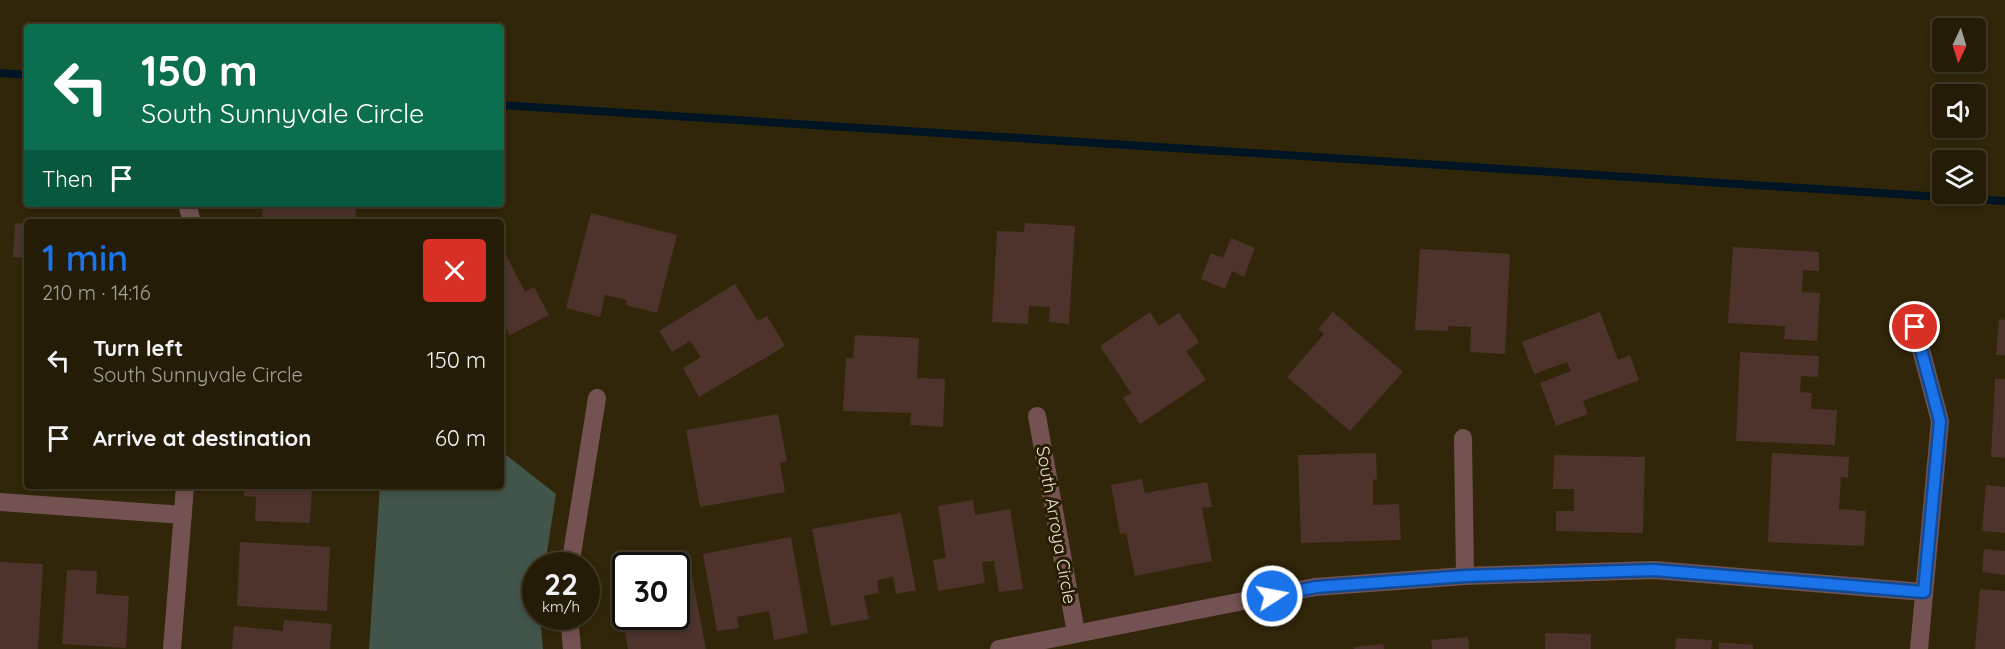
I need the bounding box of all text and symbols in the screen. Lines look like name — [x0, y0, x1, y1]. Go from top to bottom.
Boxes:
north arrow — [1932, 18, 1986, 72]
map controls — [1932, 18, 1986, 204]
text: 150 m — [141, 44, 258, 97]
icon: left — [42, 48, 120, 126]
button: sound — [1932, 84, 1986, 138]
text: South Sunnyvale Circle — [141, 96, 424, 130]
button: layers — [1932, 150, 1986, 204]
icon: arrive — [105, 162, 138, 195]
text: Then — [42, 165, 93, 193]
text: 1 min — [42, 235, 128, 280]
button: close — [423, 239, 486, 302]
text: 210 m · 14:16 — [42, 280, 150, 305]
pin — [1889, 301, 1940, 352]
icon: arrive — [1898, 310, 1931, 343]
text: Turn left — [93, 334, 183, 362]
icon: left — [42, 344, 75, 377]
text: 150 m — [427, 346, 486, 374]
text: South Sunnyvale Circle — [93, 362, 303, 387]
icon: arrive — [42, 422, 75, 455]
text: Arrive at destination — [93, 424, 311, 452]
text: 60 m — [435, 424, 486, 452]
street label: South Arroya Circle — [1031, 444, 1082, 606]
speed limit sign: 30 — [612, 552, 690, 630]
position arrow — [1240, 564, 1304, 628]
text: 22 — [544, 565, 578, 603]
text: km/h — [542, 597, 580, 616]

